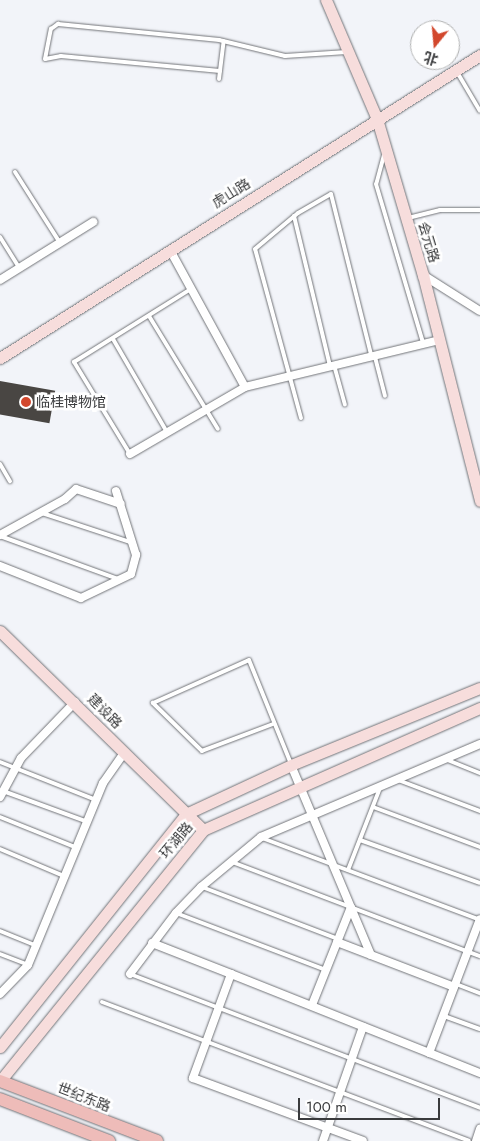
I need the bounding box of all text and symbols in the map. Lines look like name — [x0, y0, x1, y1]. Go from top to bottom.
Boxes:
north arrow — [410, 20, 460, 70]
text: 北 — [421, 47, 441, 70]
street label: 虎山路 — [209, 175, 253, 211]
street label: 会元路 — [415, 219, 443, 265]
place label: 临桂博物馆 — [36, 394, 106, 410]
marker: 临桂博物馆 — [20, 396, 32, 408]
street label: 建设路 — [84, 690, 126, 732]
street label: 环湖路 — [156, 819, 196, 861]
street label: 世纪东路 — [55, 1079, 113, 1115]
scale bar — [300, 1088, 442, 1120]
text: 100 m — [306, 1096, 347, 1118]

